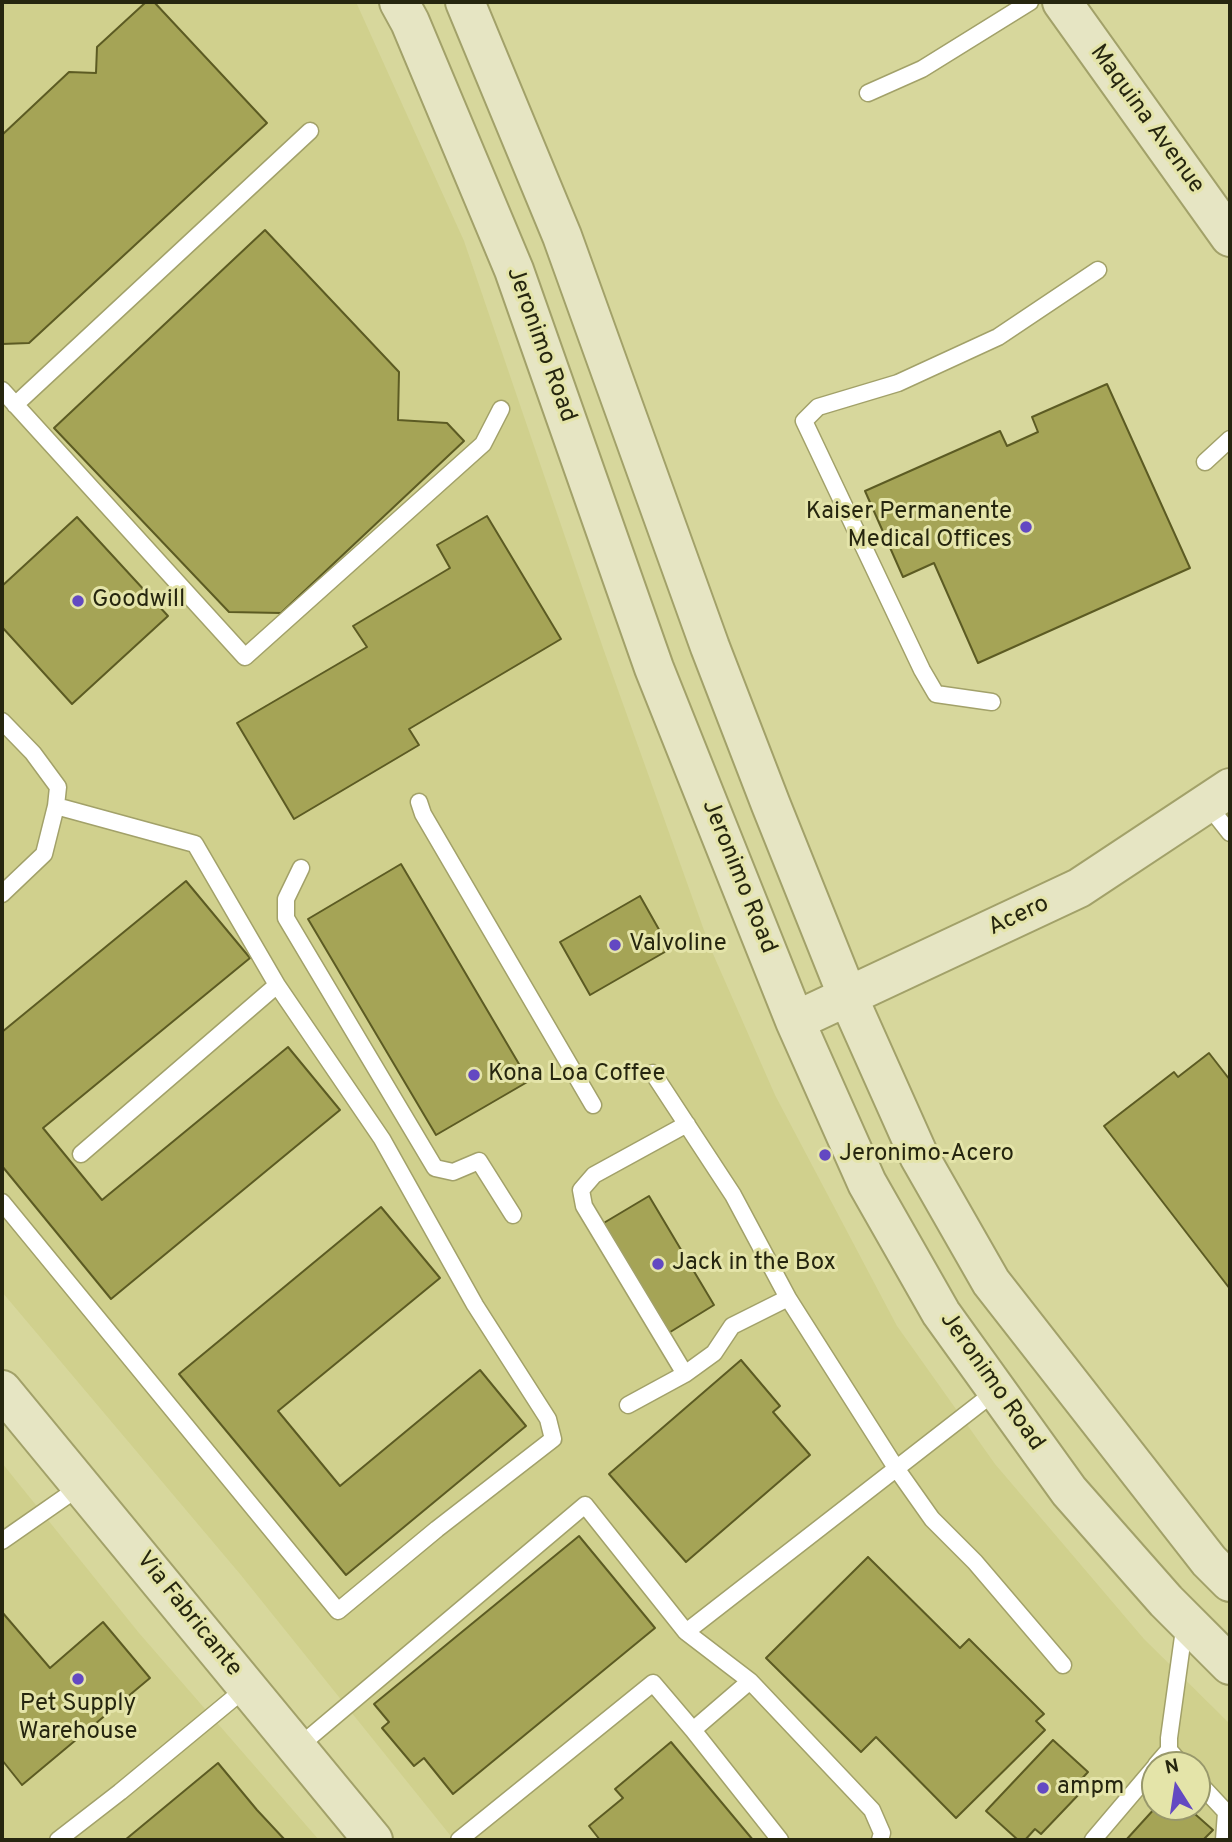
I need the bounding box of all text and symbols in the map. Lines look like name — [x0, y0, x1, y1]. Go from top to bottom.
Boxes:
street label: Maquina Avenue — [1082, 40, 1210, 200]
street label: Jeronimo Road — [499, 263, 581, 427]
place label: Kaiser Permanente Medical Offices — [806, 499, 1012, 555]
marker: Kaiser Permanente Medical Offices — [1018, 519, 1034, 535]
place label: Goodwill — [92, 587, 185, 615]
marker: Goodwill — [70, 593, 86, 609]
street label: Jeronimo Road — [694, 796, 782, 958]
street label: Acero — [984, 891, 1054, 943]
place label: Valvoline — [629, 931, 727, 959]
marker: Valvoline — [607, 937, 623, 953]
place label: Kona Loa Coffee — [488, 1061, 665, 1089]
marker: Kona Loa Coffee — [466, 1067, 482, 1083]
place label: Jeronimo-Acero — [839, 1141, 1014, 1169]
marker: Jeronimo-Acero — [817, 1147, 833, 1163]
place label: Jack in the Box — [672, 1250, 836, 1278]
marker: Jack in the Box — [650, 1256, 666, 1272]
street label: Jeronimo Road — [932, 1307, 1050, 1457]
street label: Via Fabricante — [129, 1547, 247, 1683]
marker: Pet Supply Warehouse — [70, 1671, 86, 1687]
place label: Pet Supply Warehouse — [19, 1691, 137, 1747]
north arrow — [1141, 1751, 1211, 1821]
text: N — [1163, 1754, 1181, 1781]
place label: ampm — [1057, 1774, 1124, 1802]
marker: ampm — [1035, 1780, 1051, 1796]

